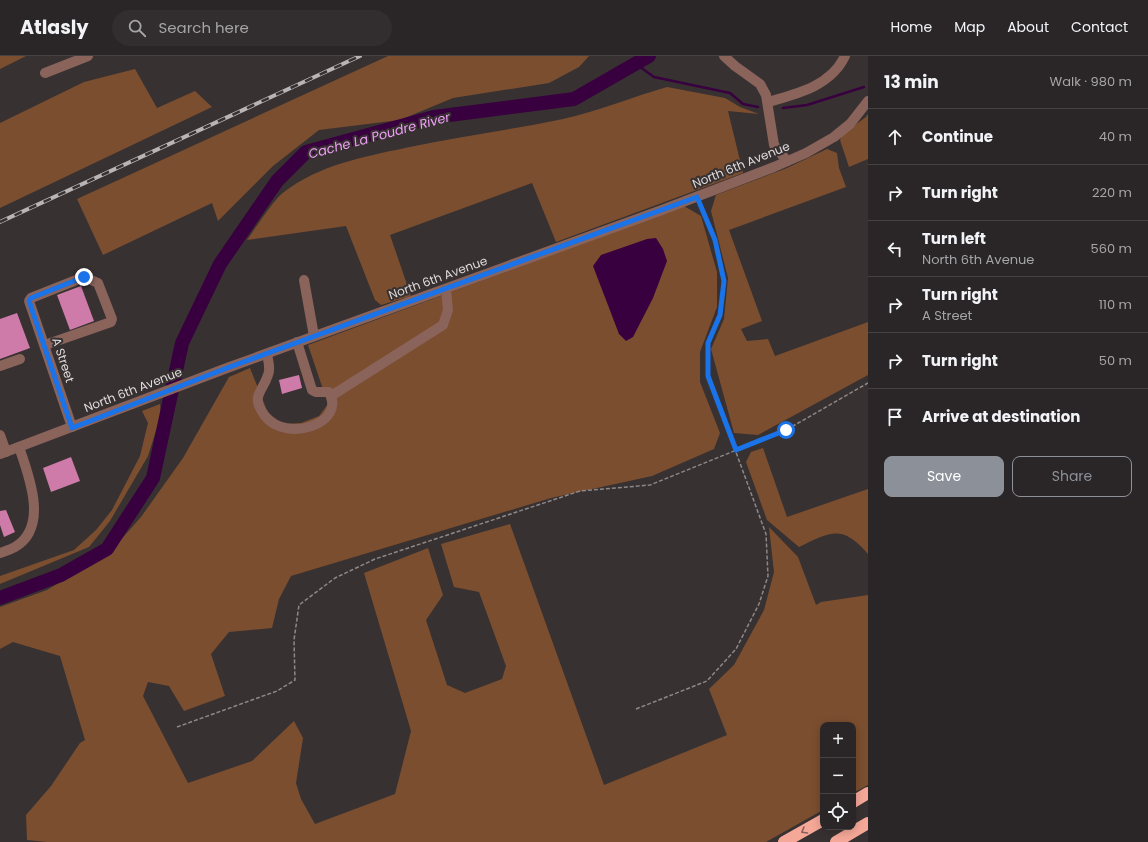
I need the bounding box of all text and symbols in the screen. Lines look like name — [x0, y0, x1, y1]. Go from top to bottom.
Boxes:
search box — [112, 10, 392, 46]
text: Atlasly — [20, 14, 88, 41]
icon: search — [126, 17, 148, 39]
text: Search here — [158, 17, 249, 38]
text: Home — [890, 17, 932, 37]
text: Map — [954, 17, 985, 37]
text: About — [1007, 17, 1049, 37]
text: Contact — [1071, 17, 1128, 37]
text: 13 min — [884, 70, 939, 94]
text: Walk · 980 m — [1050, 72, 1132, 91]
water label: Cache La Poudre River — [306, 107, 453, 164]
icon: ahead — [884, 126, 906, 148]
text: Continue — [922, 126, 993, 147]
text: 40 m — [1099, 127, 1132, 146]
street label: North 6th Avenue — [690, 137, 792, 192]
icon: right — [884, 182, 906, 204]
text: Turn right — [922, 182, 998, 203]
text: 220 m — [1092, 183, 1132, 202]
text: Turn left — [922, 228, 986, 249]
icon: left — [884, 238, 906, 260]
text: 560 m — [1091, 239, 1132, 258]
text: North 6th Avenue — [922, 250, 1034, 269]
street label: North 6th Avenue — [386, 252, 489, 303]
route end — [75, 268, 93, 286]
text: Turn right — [922, 284, 998, 305]
icon: right — [884, 294, 906, 316]
text: 110 m — [1099, 295, 1132, 314]
text: A Street — [922, 306, 972, 325]
street label: A Street — [48, 335, 79, 385]
icon: right — [884, 350, 906, 372]
text: Turn right — [922, 350, 998, 371]
text: 50 m — [1099, 351, 1132, 370]
street label: North 6th Avenue — [81, 363, 184, 416]
icon: arrive — [884, 406, 906, 428]
text: Arrive at destination — [922, 406, 1080, 427]
route start — [777, 421, 795, 439]
button: Save — [884, 456, 1004, 497]
button: Share — [1012, 456, 1132, 497]
map controls — [820, 722, 856, 830]
button: + — [820, 722, 856, 758]
button: − — [820, 758, 856, 794]
button: locate — [820, 794, 856, 830]
one-way arrow — [801, 826, 808, 833]

